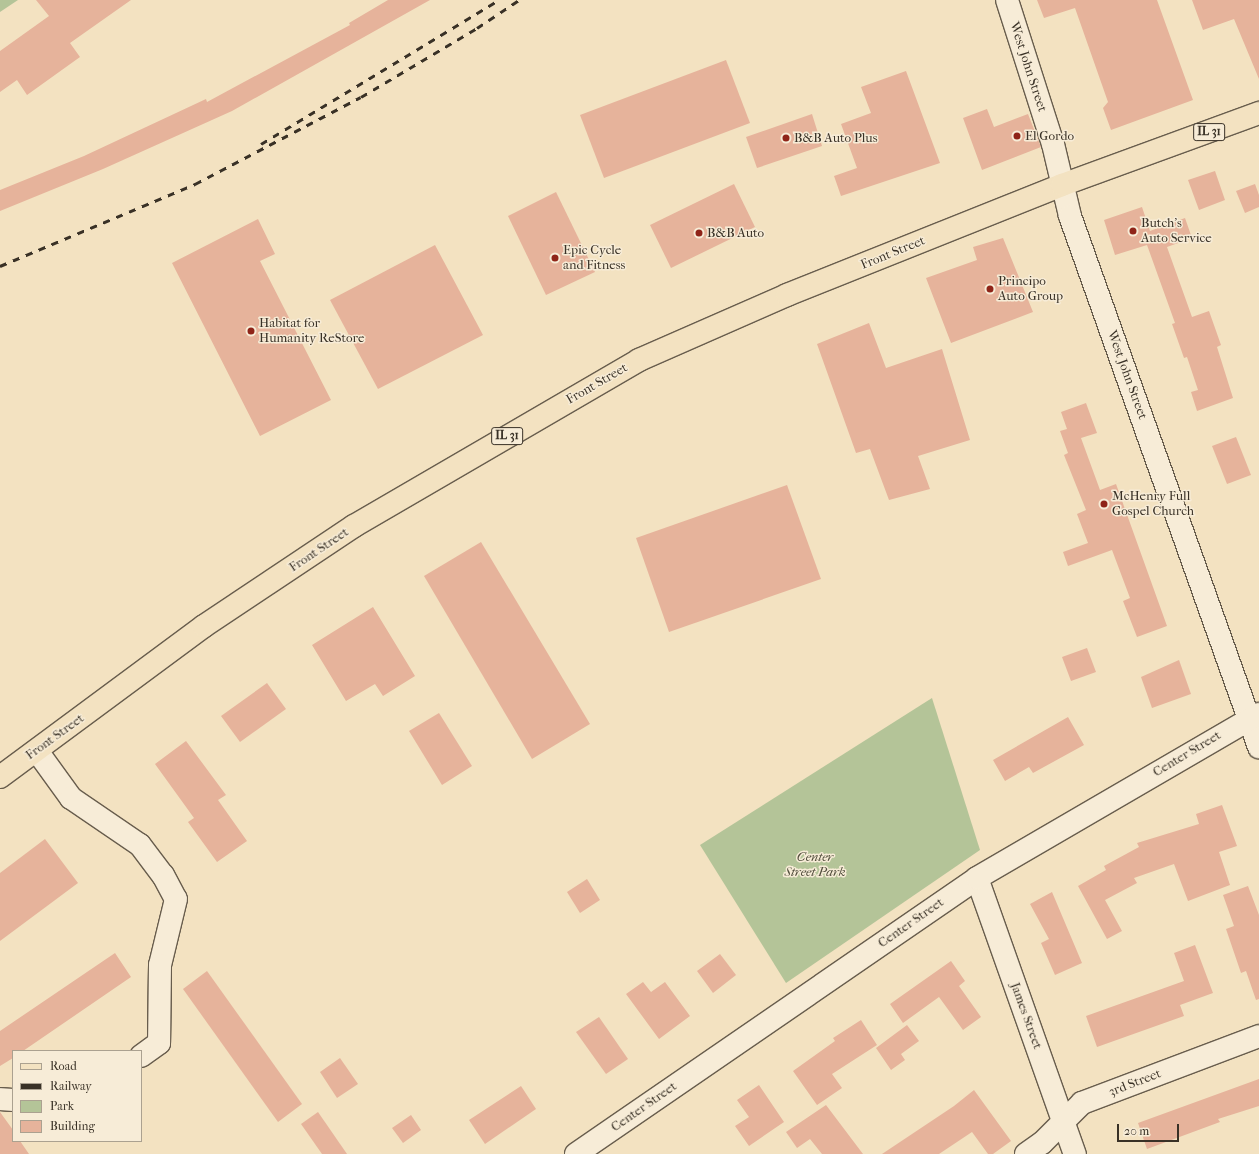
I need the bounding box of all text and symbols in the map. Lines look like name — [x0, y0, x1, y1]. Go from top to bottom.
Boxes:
street label: West John Street — [1006, 20, 1050, 114]
road number: IL 31 — [1193, 122, 1225, 142]
place label: El Gordo — [1025, 128, 1074, 144]
place label: B&B Auto Plus — [794, 130, 878, 146]
marker: El Gordo — [1012, 131, 1022, 141]
marker: B&B Auto Plus — [781, 133, 791, 143]
place label: Butch's Auto Service — [1141, 216, 1212, 247]
place label: B&B Auto — [707, 225, 764, 241]
marker: Butch's Auto Service — [1128, 226, 1138, 236]
marker: B&B Auto — [694, 228, 704, 238]
street label: Front Street — [859, 233, 927, 273]
place label: Epic Cycle and Fitness — [563, 243, 625, 274]
marker: Epic Cycle and Fitness — [550, 253, 560, 263]
place label: Principo Auto Group — [998, 274, 1063, 305]
marker: Principo Auto Group — [985, 284, 995, 294]
place label: Habitat for Humanity ReStore — [259, 316, 364, 347]
marker: Habitat for Humanity ReStore — [246, 326, 256, 336]
street label: West John Street — [1104, 328, 1150, 422]
street label: Front Street — [564, 360, 630, 408]
road number: IL 31 — [491, 426, 523, 446]
place label: McHenry Full Gospel Church — [1112, 489, 1194, 520]
marker: McHenry Full Gospel Church — [1099, 499, 1109, 509]
street label: Front Street — [286, 524, 352, 576]
street label: Front Street — [23, 711, 87, 763]
street label: Center Street — [1150, 728, 1224, 780]
park label: Center Street Park — [784, 850, 846, 881]
street label: Center Street — [875, 895, 947, 951]
street label: James Street — [1007, 981, 1045, 1051]
legend — [12, 1050, 142, 1142]
text: Road — [50, 1059, 77, 1073]
street label: 3rd Street — [1107, 1066, 1163, 1100]
text: Railway — [50, 1079, 92, 1093]
street label: Center Street — [608, 1079, 680, 1135]
text: Park — [50, 1099, 74, 1113]
scale bar — [1119, 1116, 1181, 1142]
text: Building — [50, 1119, 95, 1133]
text: 20 m — [1124, 1124, 1149, 1138]

